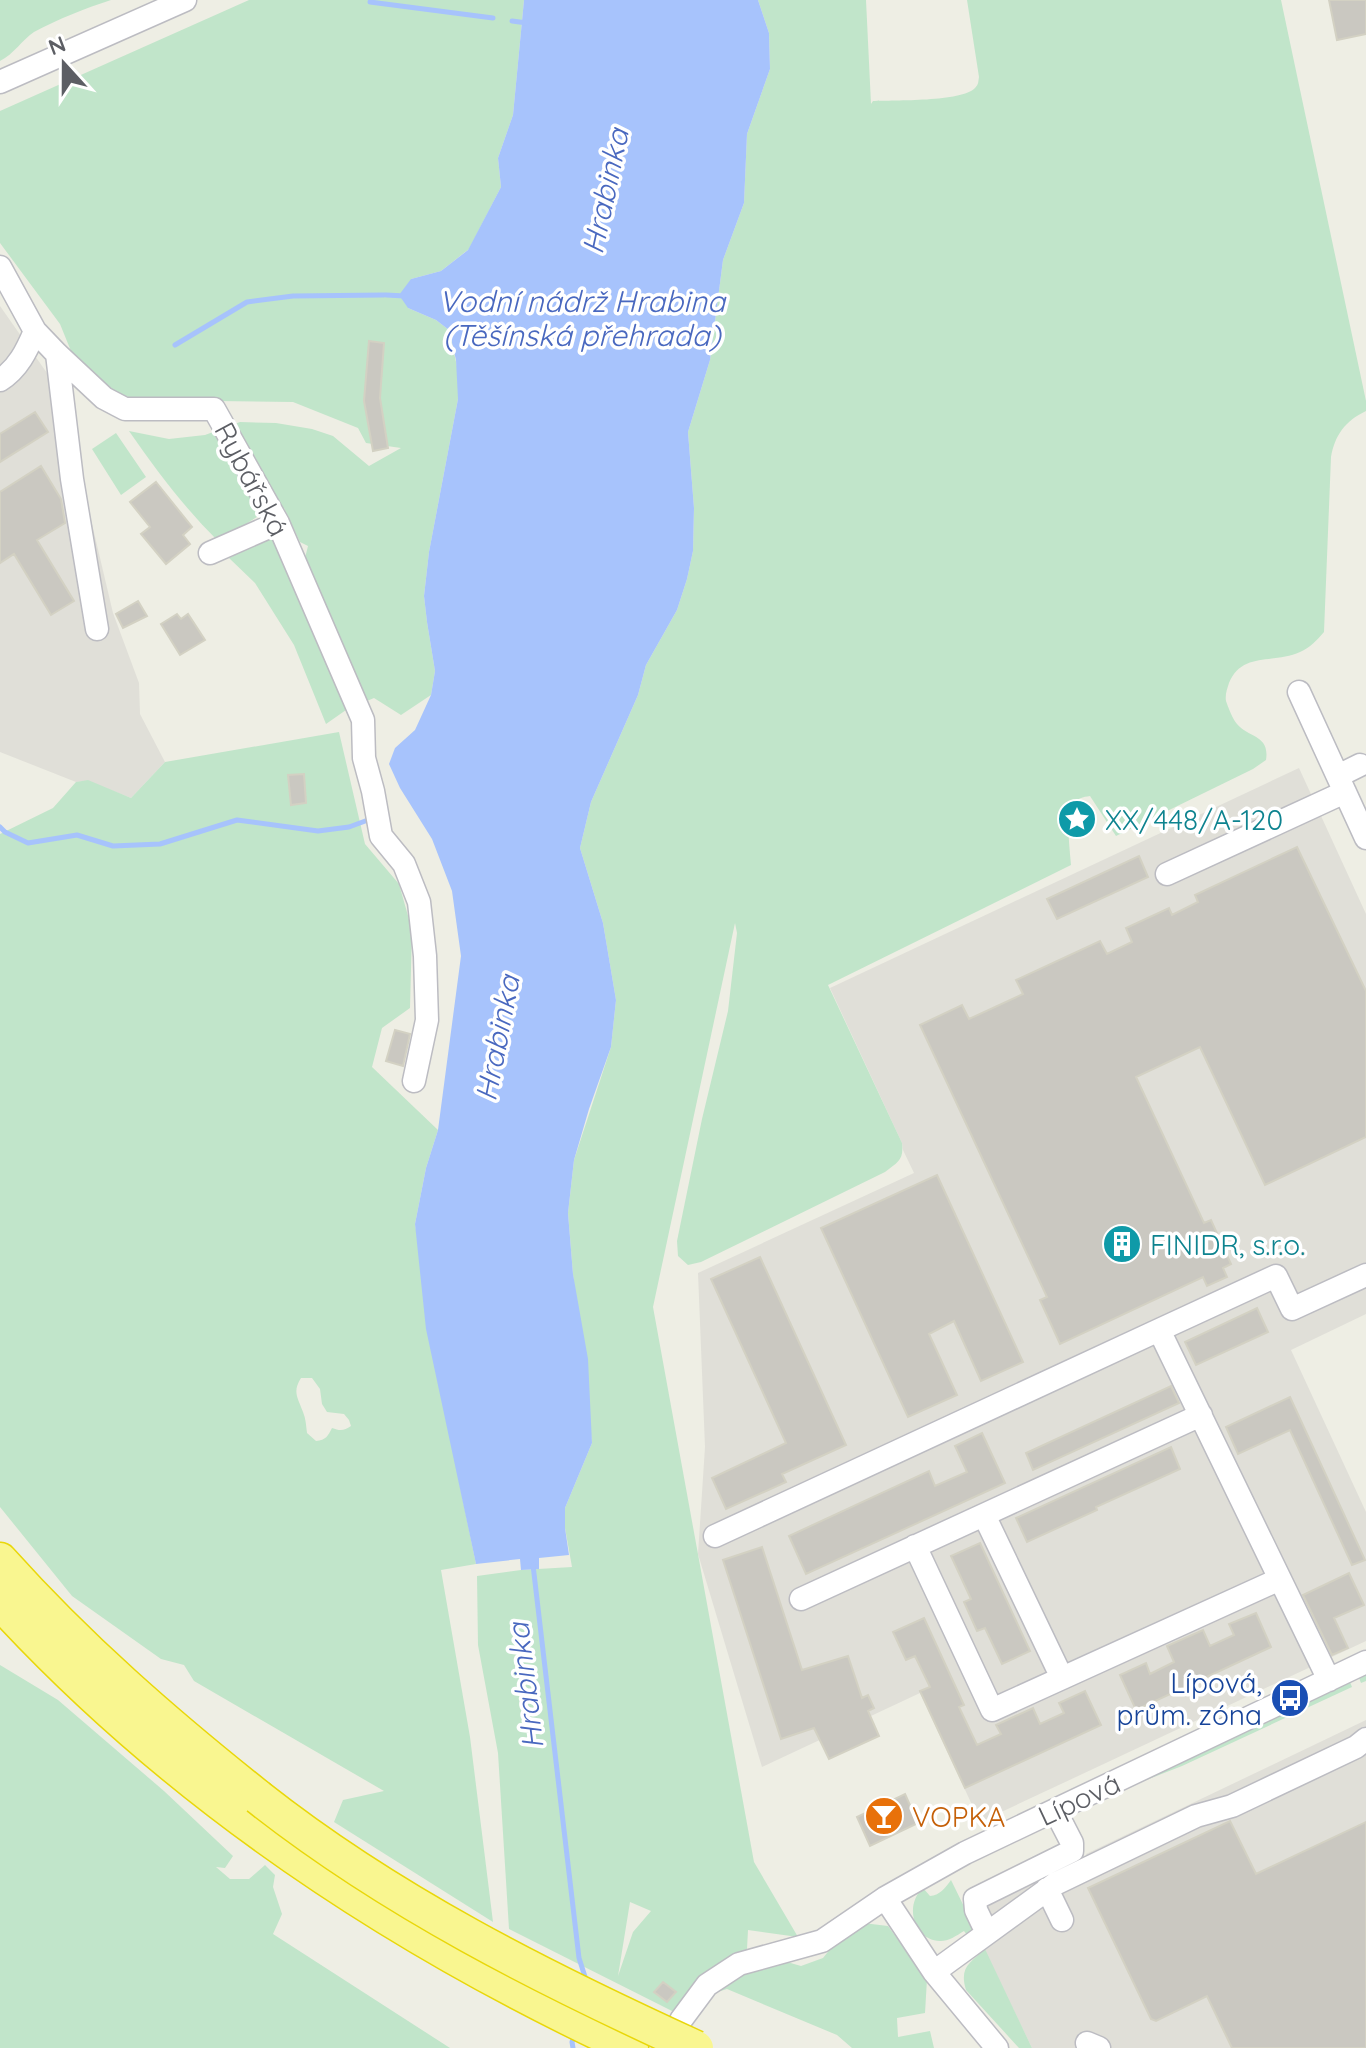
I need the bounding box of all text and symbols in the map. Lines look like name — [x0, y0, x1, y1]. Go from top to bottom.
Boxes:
north arrow — [24, 24, 104, 104]
text: N — [44, 29, 69, 61]
water label: Hrabinka — [573, 123, 637, 257]
water label: Vodní nádrž Hrabina (Těšínská přehrada) — [439, 282, 727, 354]
street label: Rybářská — [207, 416, 297, 542]
place icon: XX/448/A-120 — [1056, 798, 1098, 840]
place label: XX/448/A-120 — [1105, 802, 1283, 837]
water label: Hrabinka — [466, 970, 528, 1104]
building icon: FINIDR, s.r.o. — [1101, 1223, 1143, 1265]
place label: FINIDR, s.r.o. — [1150, 1227, 1305, 1262]
water label: Hrabinka — [498, 1619, 552, 1751]
place label: Lípová, prům. zóna — [1117, 1665, 1262, 1732]
bus stop icon: Lípová, prům. zóna — [1269, 1677, 1311, 1719]
street label: Lípová — [1032, 1765, 1126, 1833]
bar icon: VOPKA — [863, 1795, 905, 1837]
place label: VOPKA — [912, 1799, 1005, 1834]

